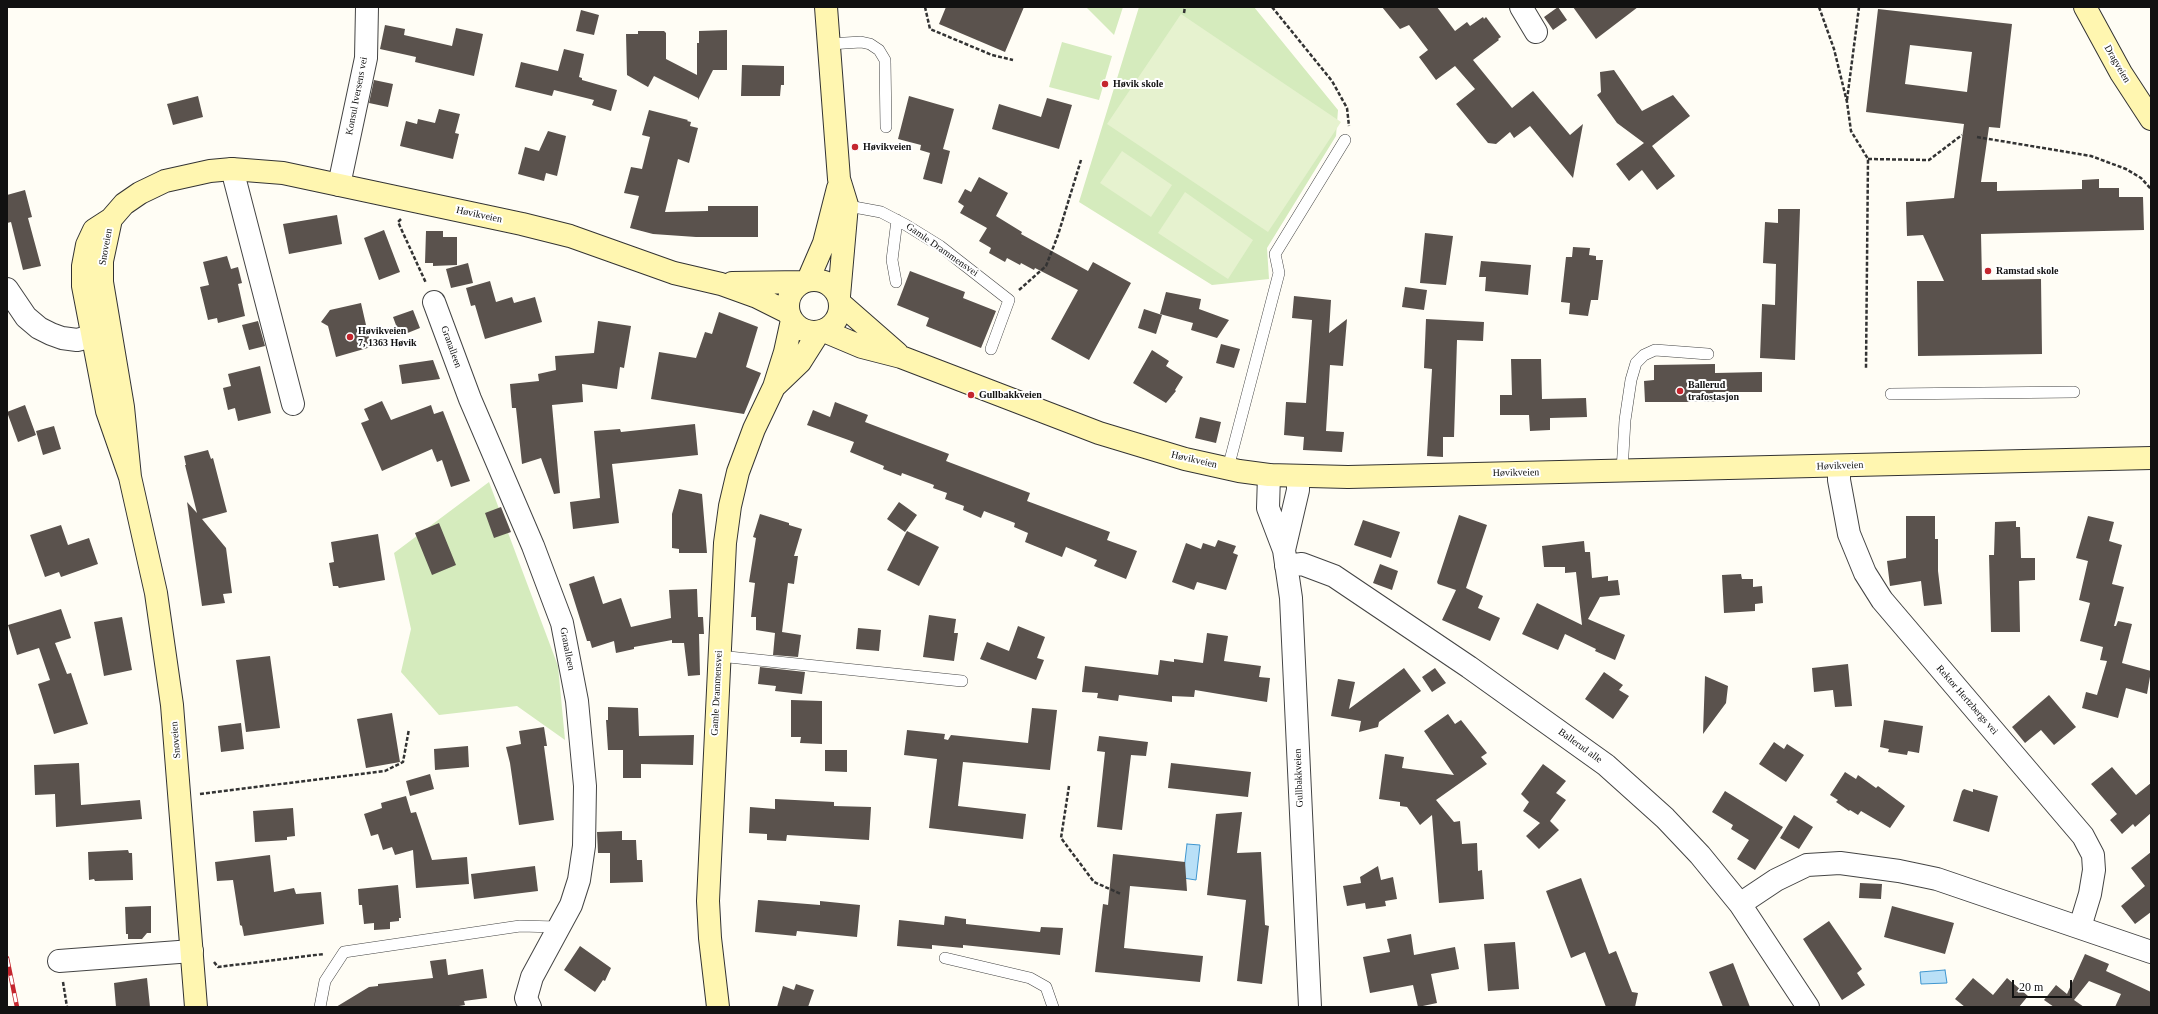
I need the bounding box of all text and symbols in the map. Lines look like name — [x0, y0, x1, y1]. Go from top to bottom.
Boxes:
street label: Dragveien — [2101, 43, 2133, 85]
street label: Konsul Iversens vei — [344, 56, 370, 136]
place label: Høvik skole — [1113, 78, 1163, 90]
marker: Høvik skole — [1100, 79, 1110, 89]
place label: Høvikveien — [863, 141, 911, 153]
marker: Høvikveien — [850, 142, 860, 152]
street label: Høvikveien — [455, 204, 503, 226]
street label: Gamle Drammensvei — [904, 221, 980, 279]
street label: Snoveien — [97, 228, 115, 266]
place label: Ramstad skole — [1996, 265, 2059, 277]
marker: Ramstad skole — [1983, 266, 1993, 276]
street label: Granalleen — [438, 324, 464, 370]
place label: Høvikveien 7, 1363 Høvik — [358, 325, 417, 348]
marker: Høvikveien 7, 1363 Høvik — [345, 332, 355, 342]
place label: Ballerud trafostasjon — [1688, 379, 1739, 402]
marker: Ballerud trafostasjon — [1675, 386, 1685, 396]
place label: Gullbakkveien — [979, 389, 1042, 401]
marker: Gullbakkveien — [966, 390, 976, 400]
street label: Høvikveien — [1170, 449, 1218, 471]
street label: Høvikveien — [1816, 459, 1864, 473]
street label: Høvikveien — [1493, 467, 1539, 479]
street label: Granalleen — [557, 626, 577, 672]
street label: Gamle Drammensvei — [709, 650, 725, 736]
street label: Rektor Hertzbergs vei — [1934, 663, 2000, 737]
street label: Snoveien — [168, 721, 184, 759]
street label: Ballerud alle — [1556, 726, 1604, 766]
street label: Gullbakkveien — [1292, 748, 1306, 808]
scale bar — [2014, 972, 2074, 998]
text: 20 m — [2019, 980, 2043, 994]

